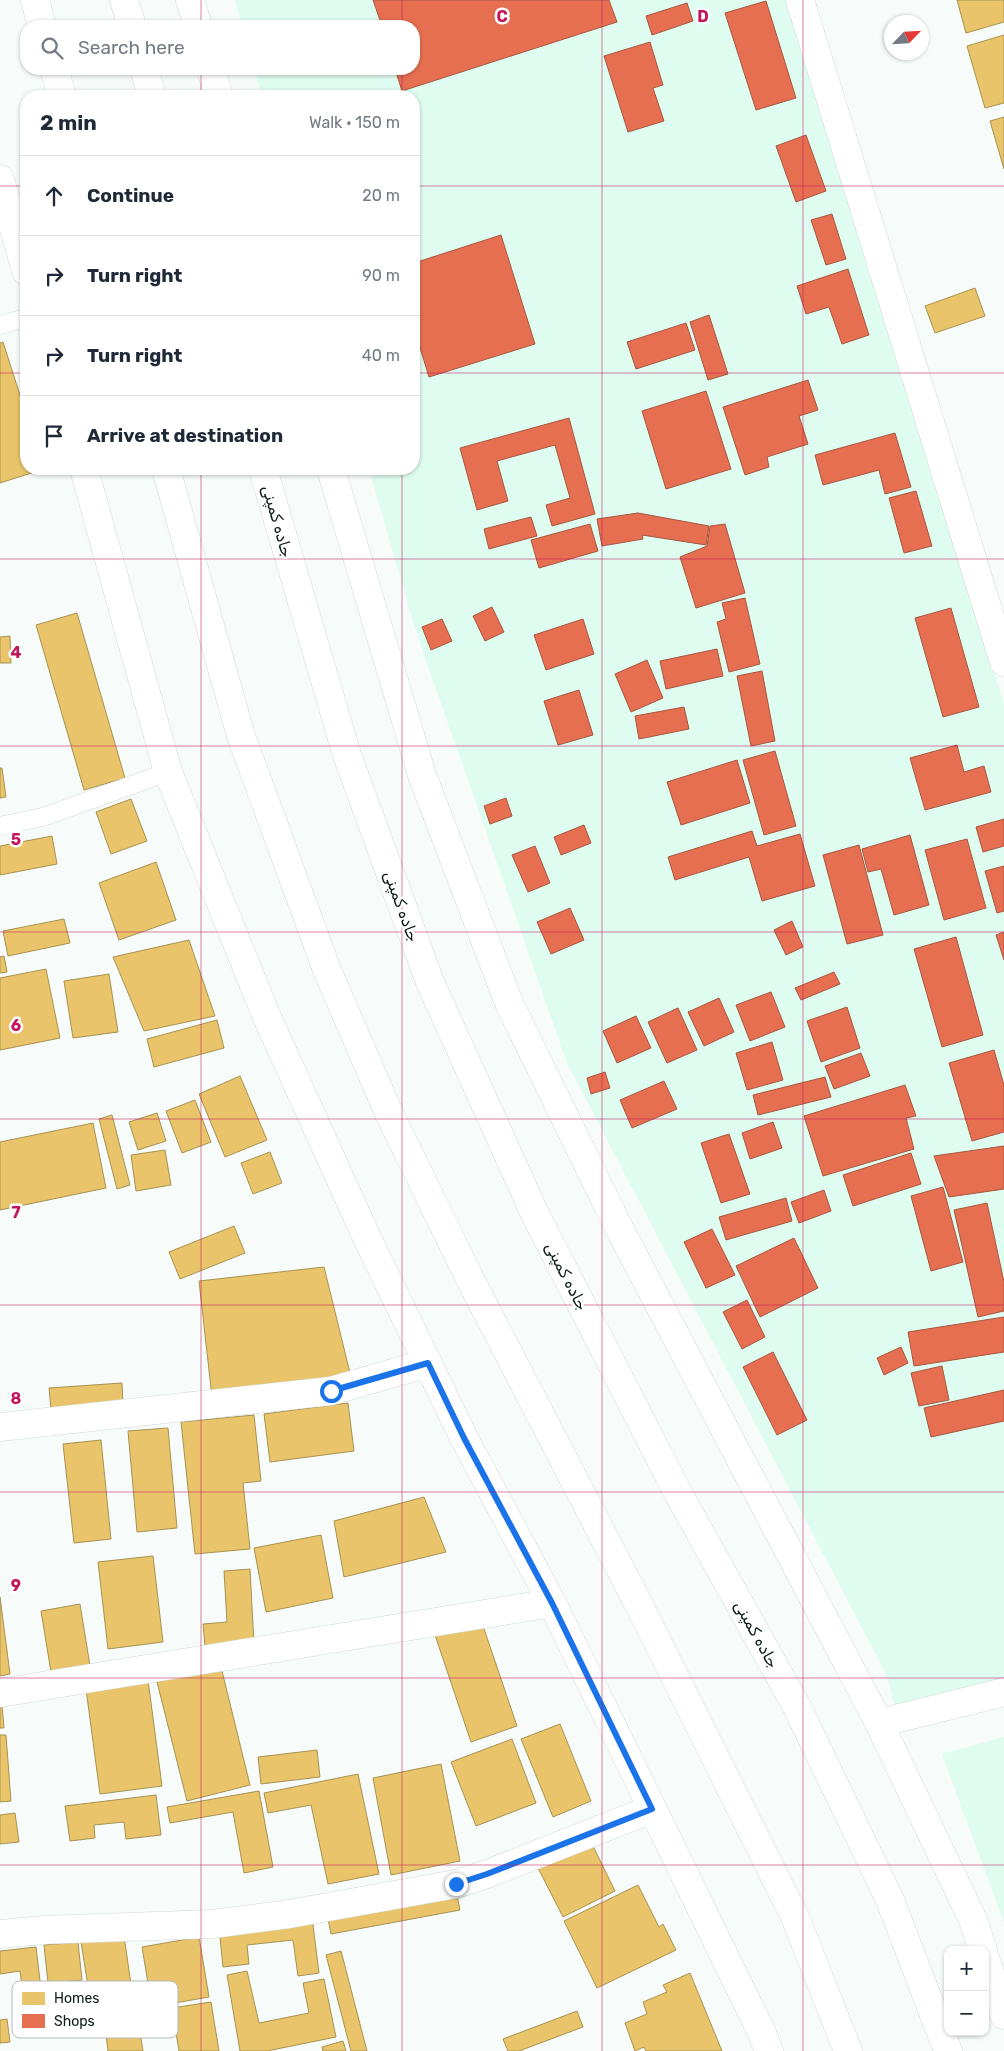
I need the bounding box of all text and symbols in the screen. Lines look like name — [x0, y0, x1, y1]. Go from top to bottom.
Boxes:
text: C — [496, 7, 508, 26]
text: D — [697, 7, 709, 26]
north arrow — [884, 15, 929, 60]
search box — [20, 20, 420, 75]
icon: search — [38, 34, 66, 62]
text: Search here — [78, 36, 185, 59]
text: 2 min — [40, 110, 97, 135]
text: Walk · 150 m — [309, 113, 400, 132]
icon: ahead — [40, 182, 68, 210]
text: Continue — [87, 184, 174, 207]
text: 20 m — [362, 186, 400, 205]
icon: right — [40, 262, 68, 290]
text: Turn right — [87, 264, 182, 287]
text: 90 m — [362, 266, 400, 285]
icon: right — [40, 342, 68, 370]
text: Turn right — [87, 344, 182, 367]
text: 40 m — [362, 346, 400, 365]
icon: arrive — [40, 422, 68, 450]
text: Arrive at destination — [87, 424, 283, 447]
street label: جاده کمپنی — [257, 483, 297, 560]
text: 4 — [11, 643, 22, 662]
text: 5 — [11, 830, 21, 849]
street label: جاده کمپنی — [379, 868, 423, 945]
text: 6 — [11, 1016, 21, 1035]
text: 7 — [11, 1203, 21, 1222]
street label: جاده کمپنی — [540, 1239, 592, 1314]
route start — [320, 1380, 343, 1403]
text: 8 — [11, 1389, 22, 1408]
text: 9 — [11, 1576, 21, 1595]
street label: جاده کمپنی — [729, 1597, 783, 1672]
route end — [445, 1873, 468, 1896]
map controls — [944, 1946, 989, 2036]
button: + — [944, 1946, 989, 1991]
legend — [12, 1981, 178, 2038]
text: Homes — [54, 1990, 99, 2007]
button: − — [944, 1991, 989, 2036]
text: Shops — [54, 2013, 95, 2030]

